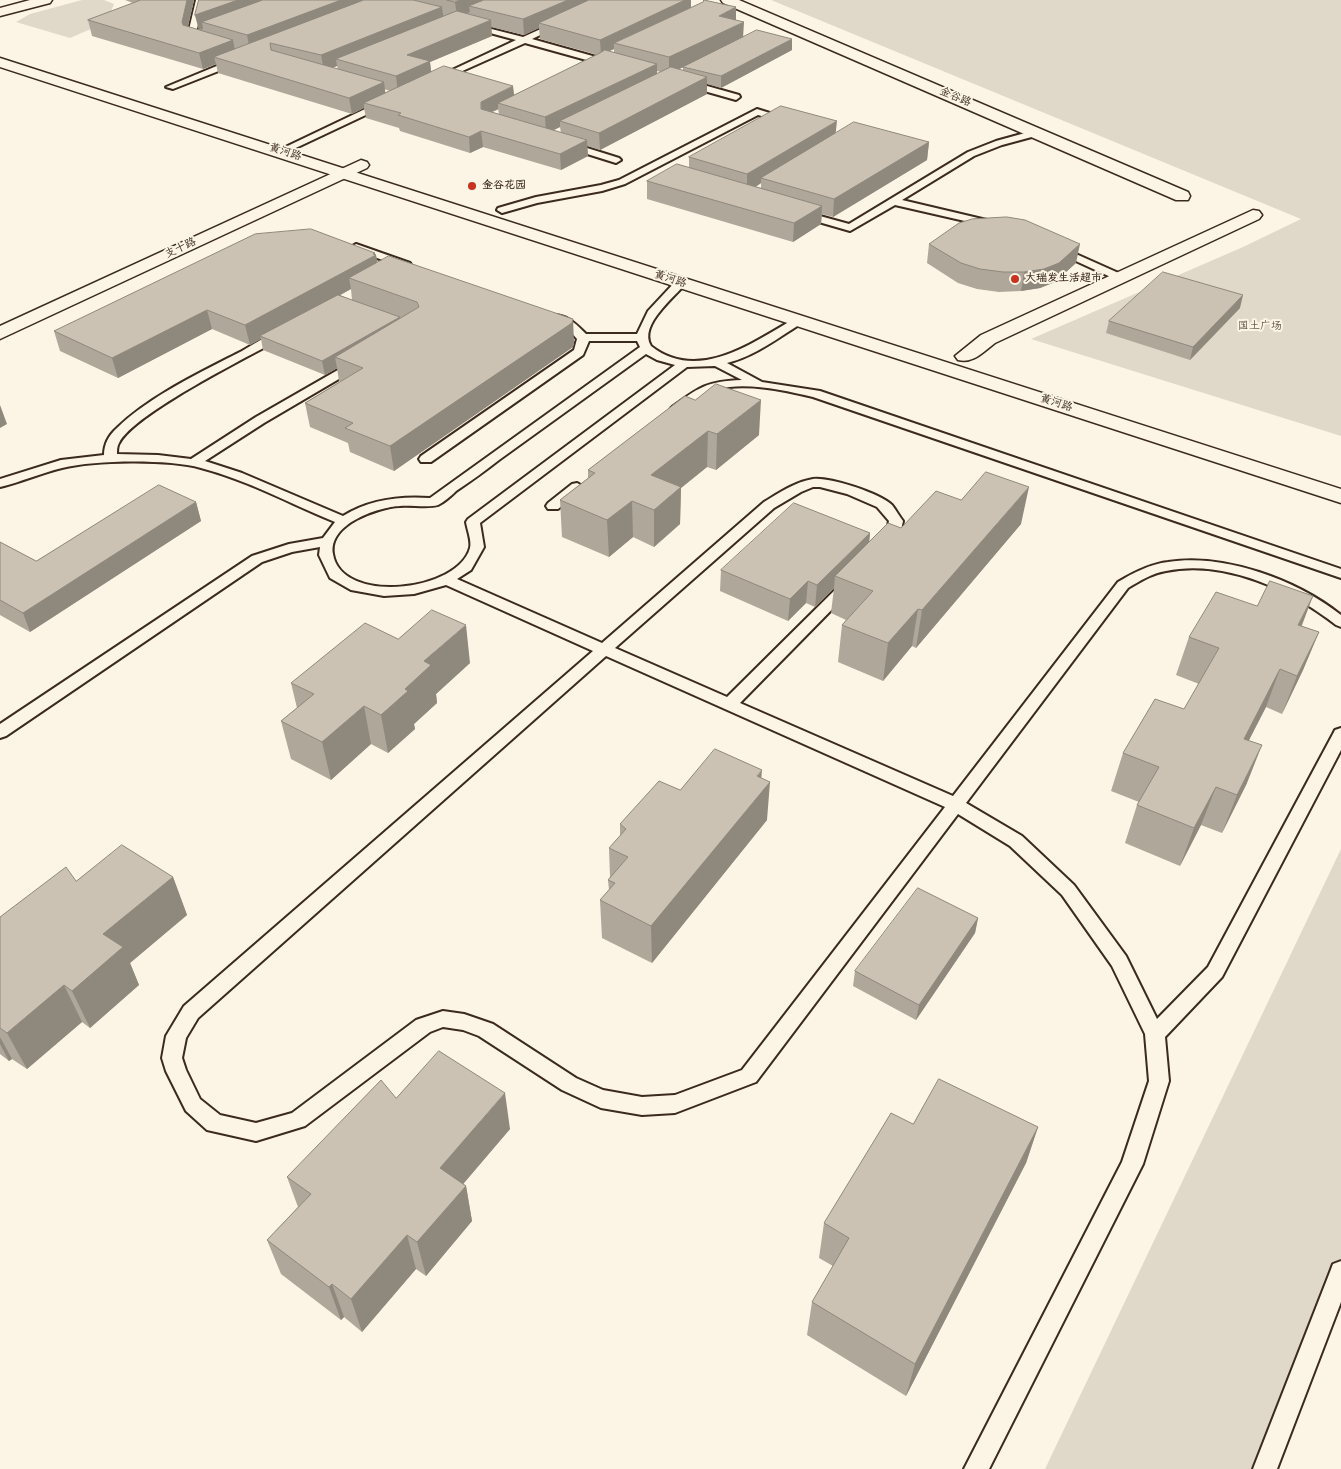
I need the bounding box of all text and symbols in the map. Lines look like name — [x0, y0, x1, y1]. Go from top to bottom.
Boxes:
street label: 金谷路 — [937, 85, 973, 111]
street label: 黄河路 — [267, 142, 303, 164]
place label: 金谷花园 — [482, 179, 526, 193]
marker: 金谷花园 — [466, 180, 478, 192]
street label: 支十路 — [163, 236, 199, 262]
street label: 黄河路 — [652, 269, 688, 291]
place label: 大瑞发生活超市 — [1025, 272, 1102, 286]
marker: 大瑞发生活超市 — [1009, 273, 1021, 285]
park label: 国土广场 — [1238, 320, 1282, 334]
street label: 黄河路 — [1038, 393, 1074, 415]

